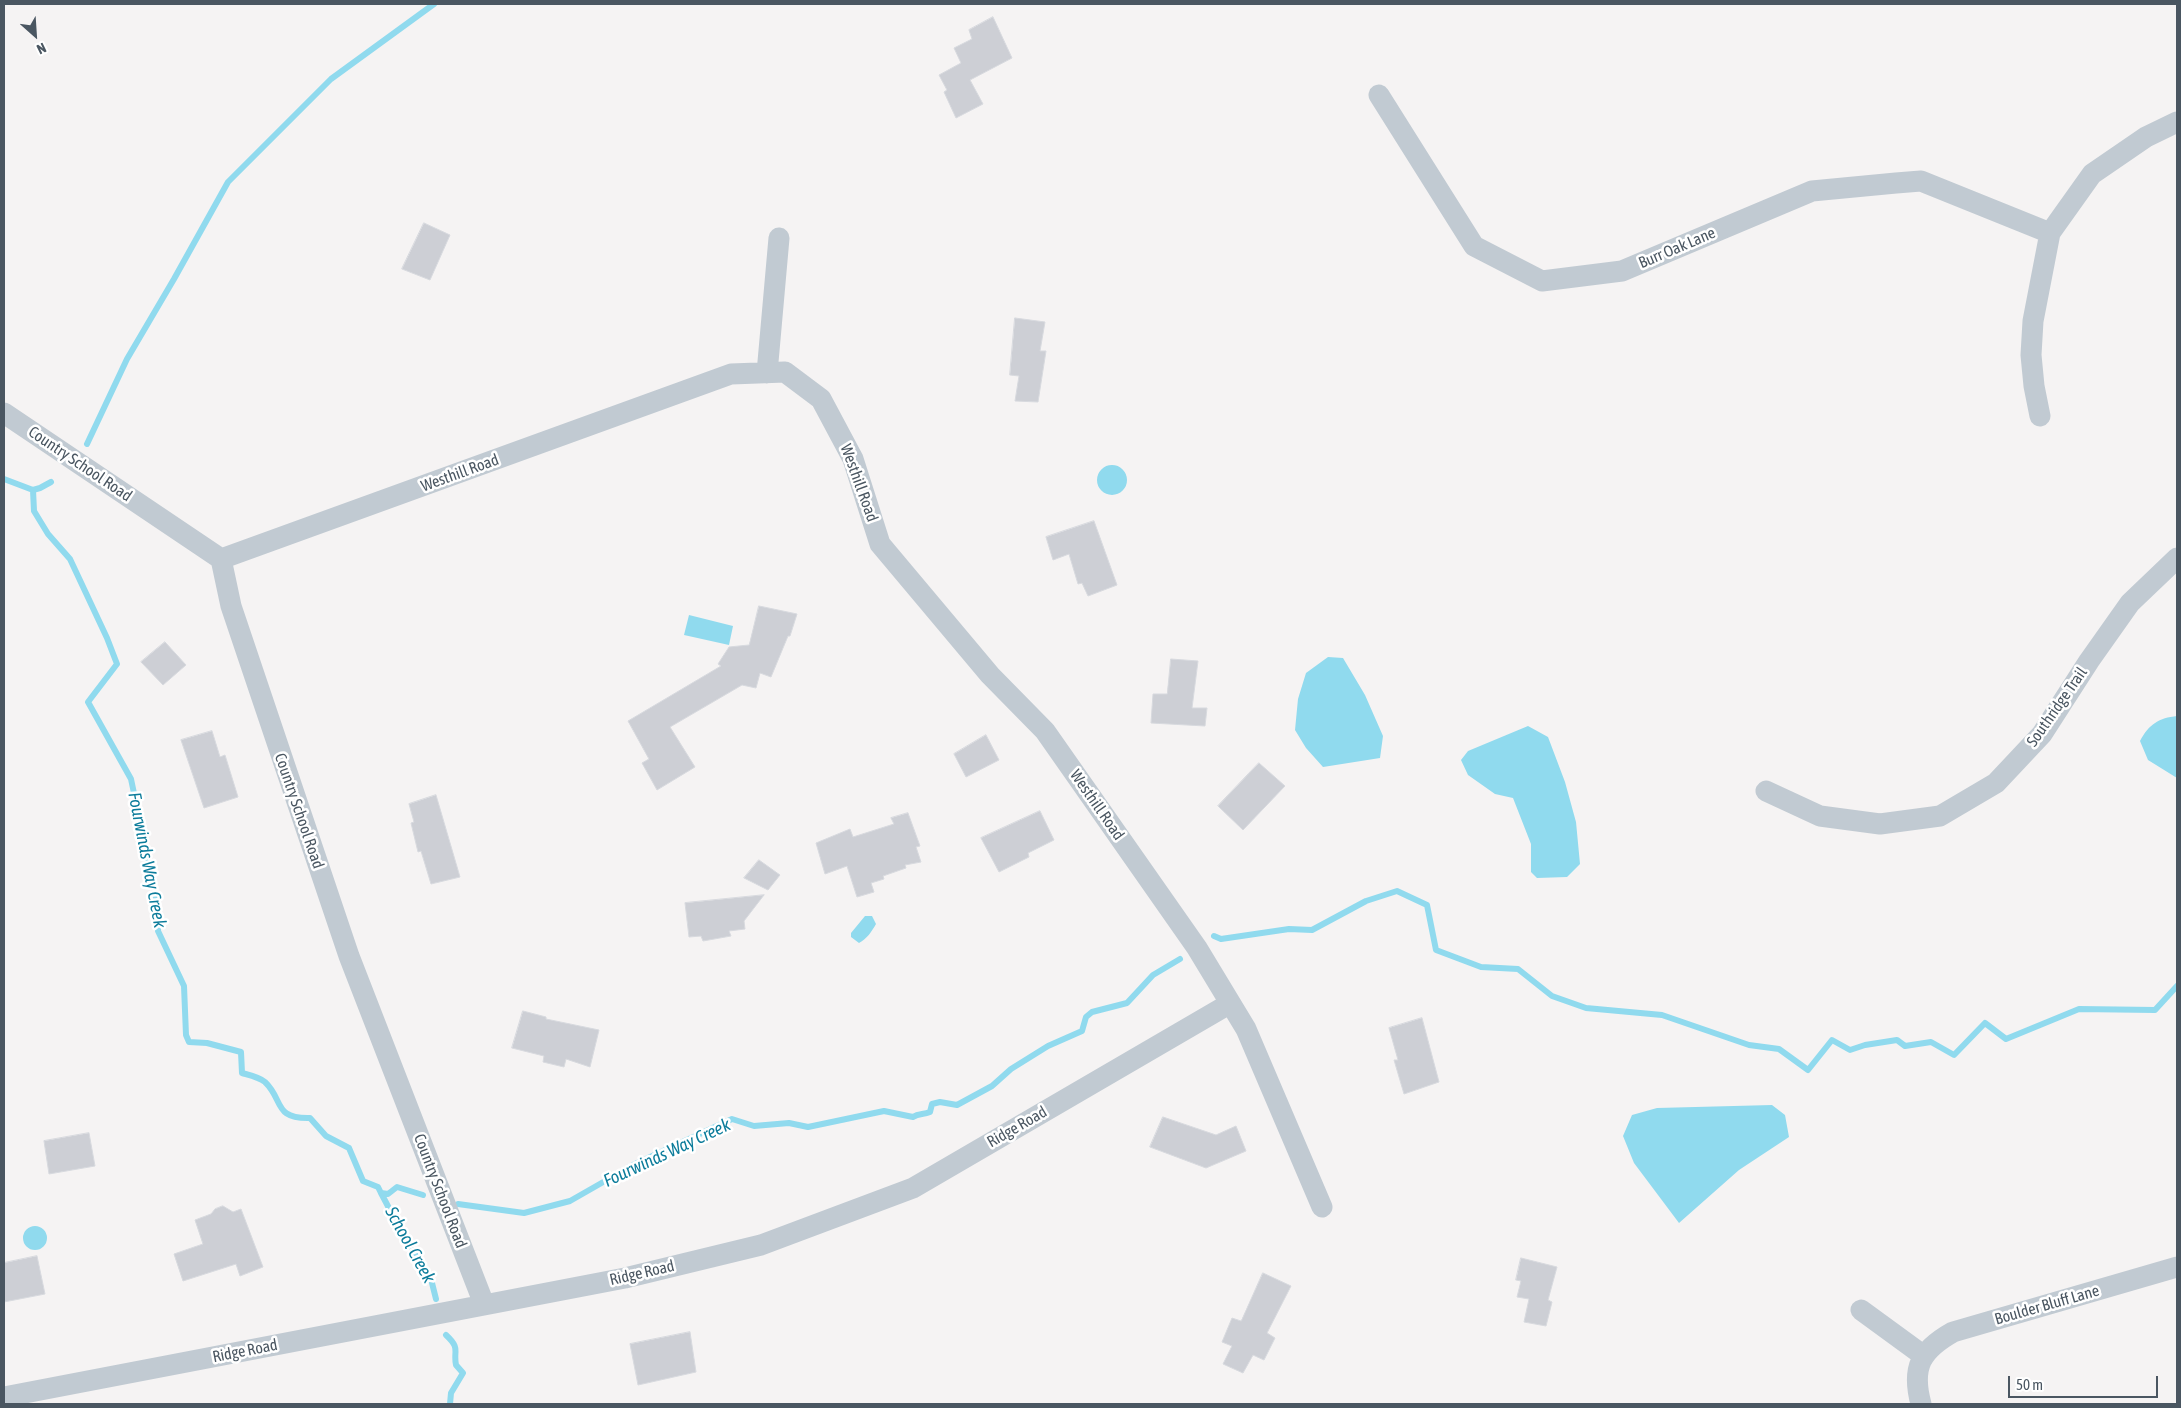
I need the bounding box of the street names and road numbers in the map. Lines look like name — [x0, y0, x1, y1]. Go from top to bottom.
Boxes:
street label: Burr Oak Lane — [1636, 223, 1718, 273]
street label: Country School Road — [25, 422, 135, 506]
street label: Westhill Road — [836, 442, 882, 524]
street label: Westhill Road — [419, 450, 501, 496]
street label: Southridge Trail — [2023, 664, 2091, 750]
street label: Country School Road — [270, 751, 328, 871]
street label: Westhill Road — [1066, 766, 1128, 844]
street label: Ridge Road — [984, 1102, 1050, 1152]
street label: Country School Road — [409, 1131, 471, 1251]
street label: Ridge Road — [608, 1256, 676, 1290]
street label: Boulder Bluff Lane — [1993, 1281, 2101, 1329]
street label: Ridge Road — [211, 1335, 279, 1367]

